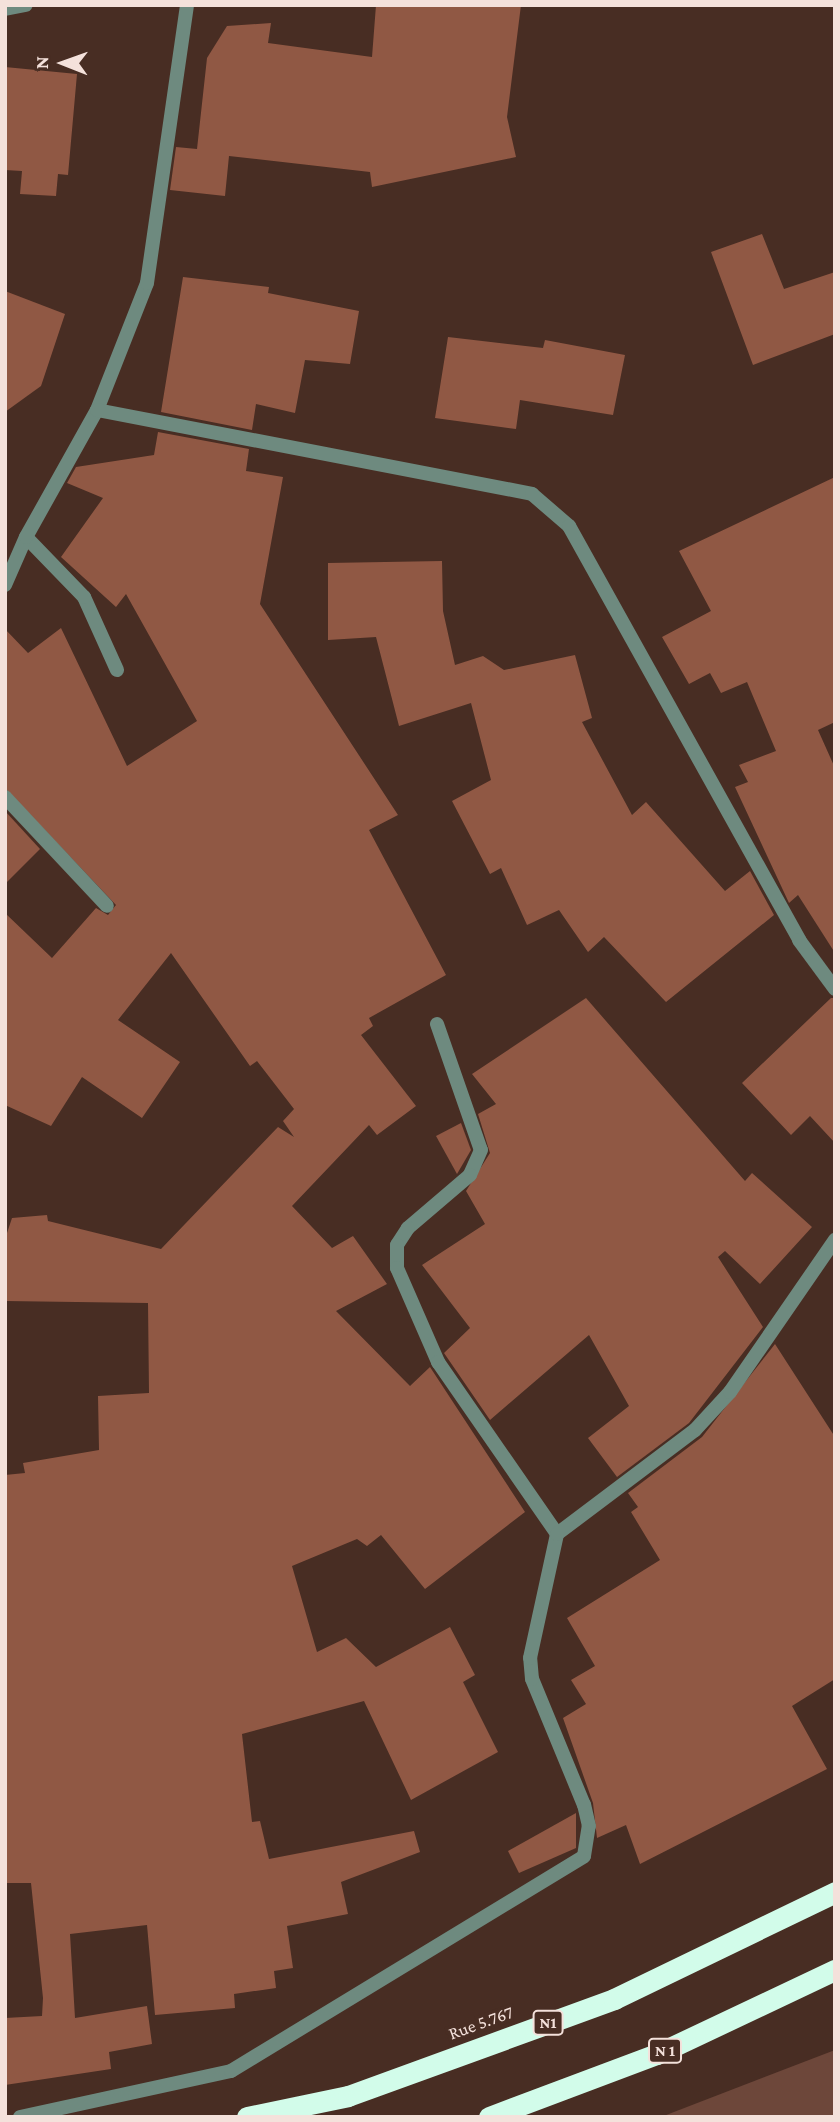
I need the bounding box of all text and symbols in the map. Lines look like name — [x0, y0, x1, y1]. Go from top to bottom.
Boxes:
north arrow — [28, 28, 98, 98]
text: N — [31, 56, 52, 69]
street label: Rue 5.767 — [446, 2001, 516, 2045]
road number: N1 — [532, 2010, 564, 2036]
road number: N 1 — [648, 2038, 682, 2064]

